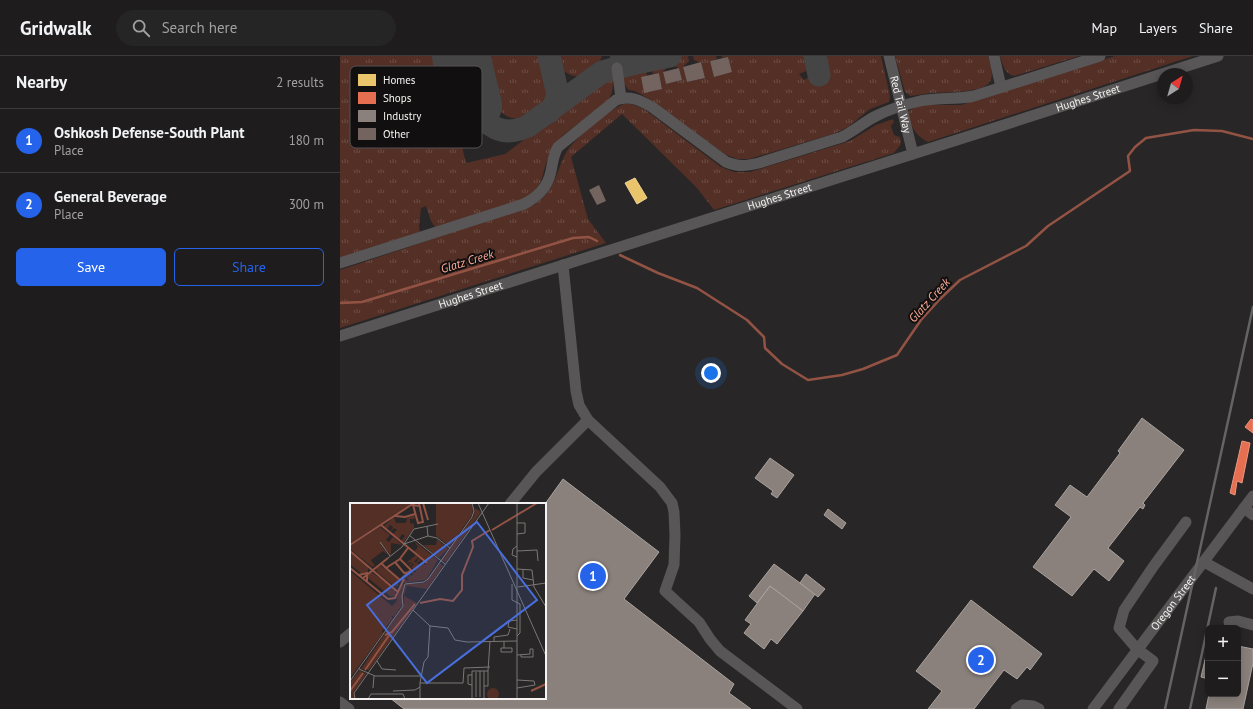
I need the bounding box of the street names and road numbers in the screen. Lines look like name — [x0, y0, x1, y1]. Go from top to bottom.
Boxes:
street label: Red Tail Way — [887, 74, 915, 136]
street label: Hughes Street — [1054, 81, 1122, 115]
street label: Hughes Street — [745, 180, 813, 213]
street label: Hughes Street — [437, 278, 505, 311]
street label: Oregon Street — [1148, 572, 1198, 633]

